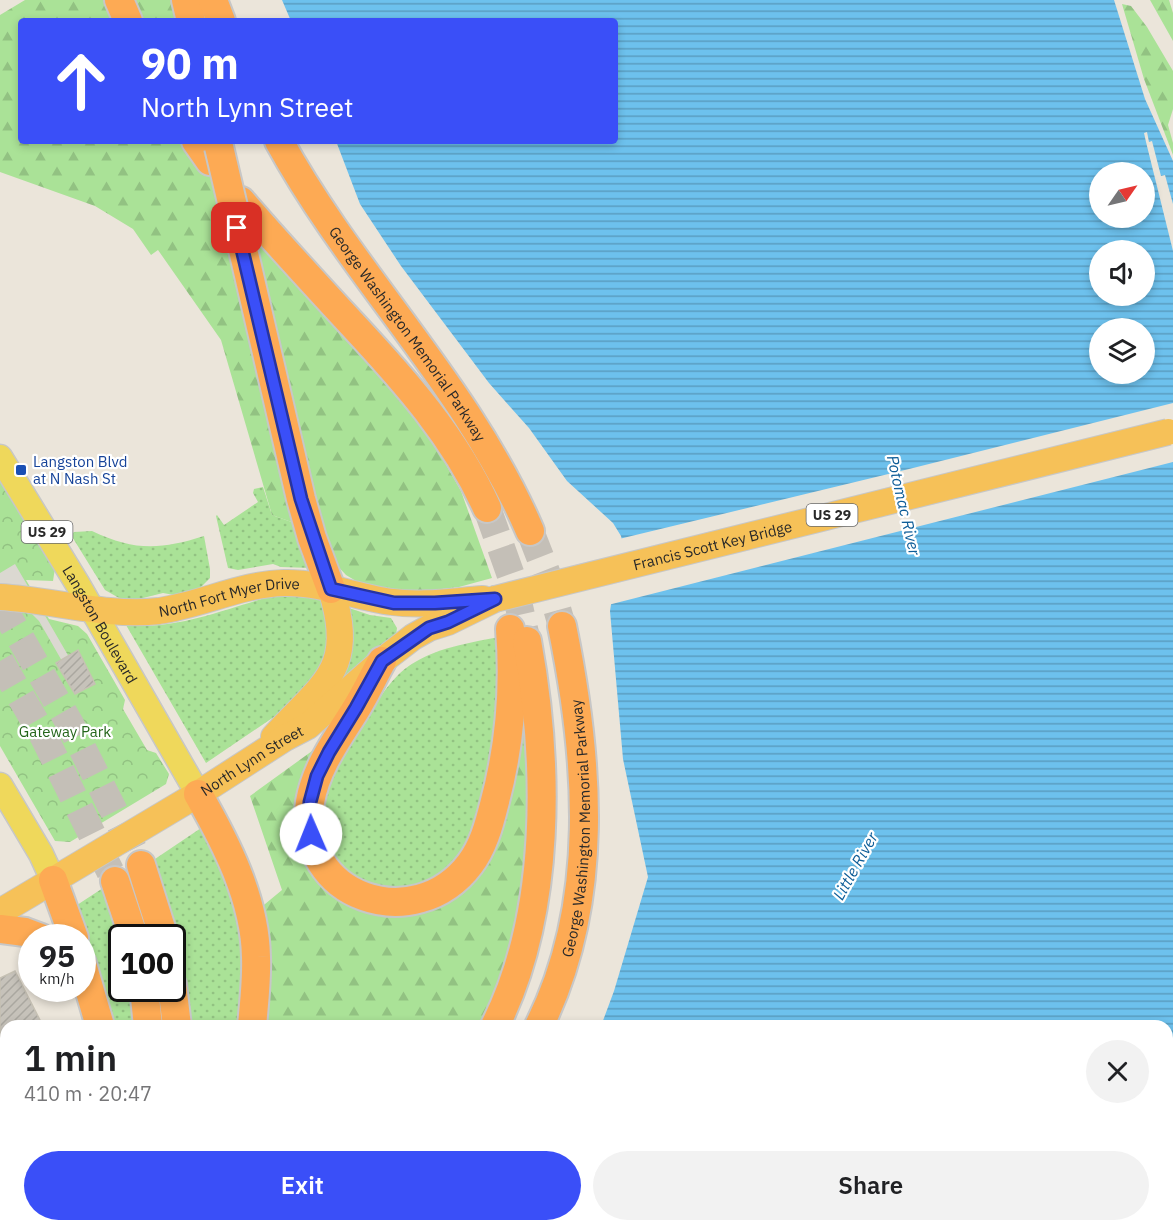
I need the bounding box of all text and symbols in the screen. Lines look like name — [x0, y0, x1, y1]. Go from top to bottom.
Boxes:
text: 90 m — [141, 36, 239, 91]
icon: ahead — [42, 42, 120, 120]
text: North Lynn Street — [141, 89, 353, 124]
north arrow — [1089, 162, 1155, 228]
map controls — [1089, 162, 1155, 384]
pin — [211, 202, 262, 253]
icon: arrive — [220, 211, 253, 244]
street label: George Washington Memorial Parkway — [325, 223, 491, 445]
button: sound — [1089, 240, 1155, 306]
button: layers — [1089, 318, 1155, 384]
place label: Langston Blvd at N Nash St — [33, 452, 128, 488]
water label: Potomac River — [883, 453, 925, 558]
marker: Langston Blvd at N Nash St — [14, 463, 28, 477]
road number: US 29 — [806, 504, 858, 526]
street label: Francis Scott Key Bridge — [631, 516, 794, 574]
road number: US 29 — [22, 521, 72, 543]
street label: Langston Boulevard — [59, 562, 142, 687]
street label: North Fort Myer Drive — [157, 573, 300, 620]
street label: George Washington Memorial Parkway — [557, 698, 594, 959]
street label: North Lynn Street — [197, 721, 306, 800]
park label: Gateway Park — [19, 722, 111, 741]
position arrow — [279, 802, 343, 866]
water label: Little River — [828, 828, 882, 903]
speed limit sign: 100 — [108, 924, 186, 1002]
text: 95 — [39, 936, 75, 975]
text: km/h — [39, 969, 75, 988]
text: 1 min — [24, 1034, 117, 1081]
button: close — [1086, 1040, 1149, 1103]
text: 410 m · 20:47 — [24, 1080, 152, 1107]
button: Exit — [24, 1151, 581, 1220]
button: Share — [593, 1151, 1149, 1220]

